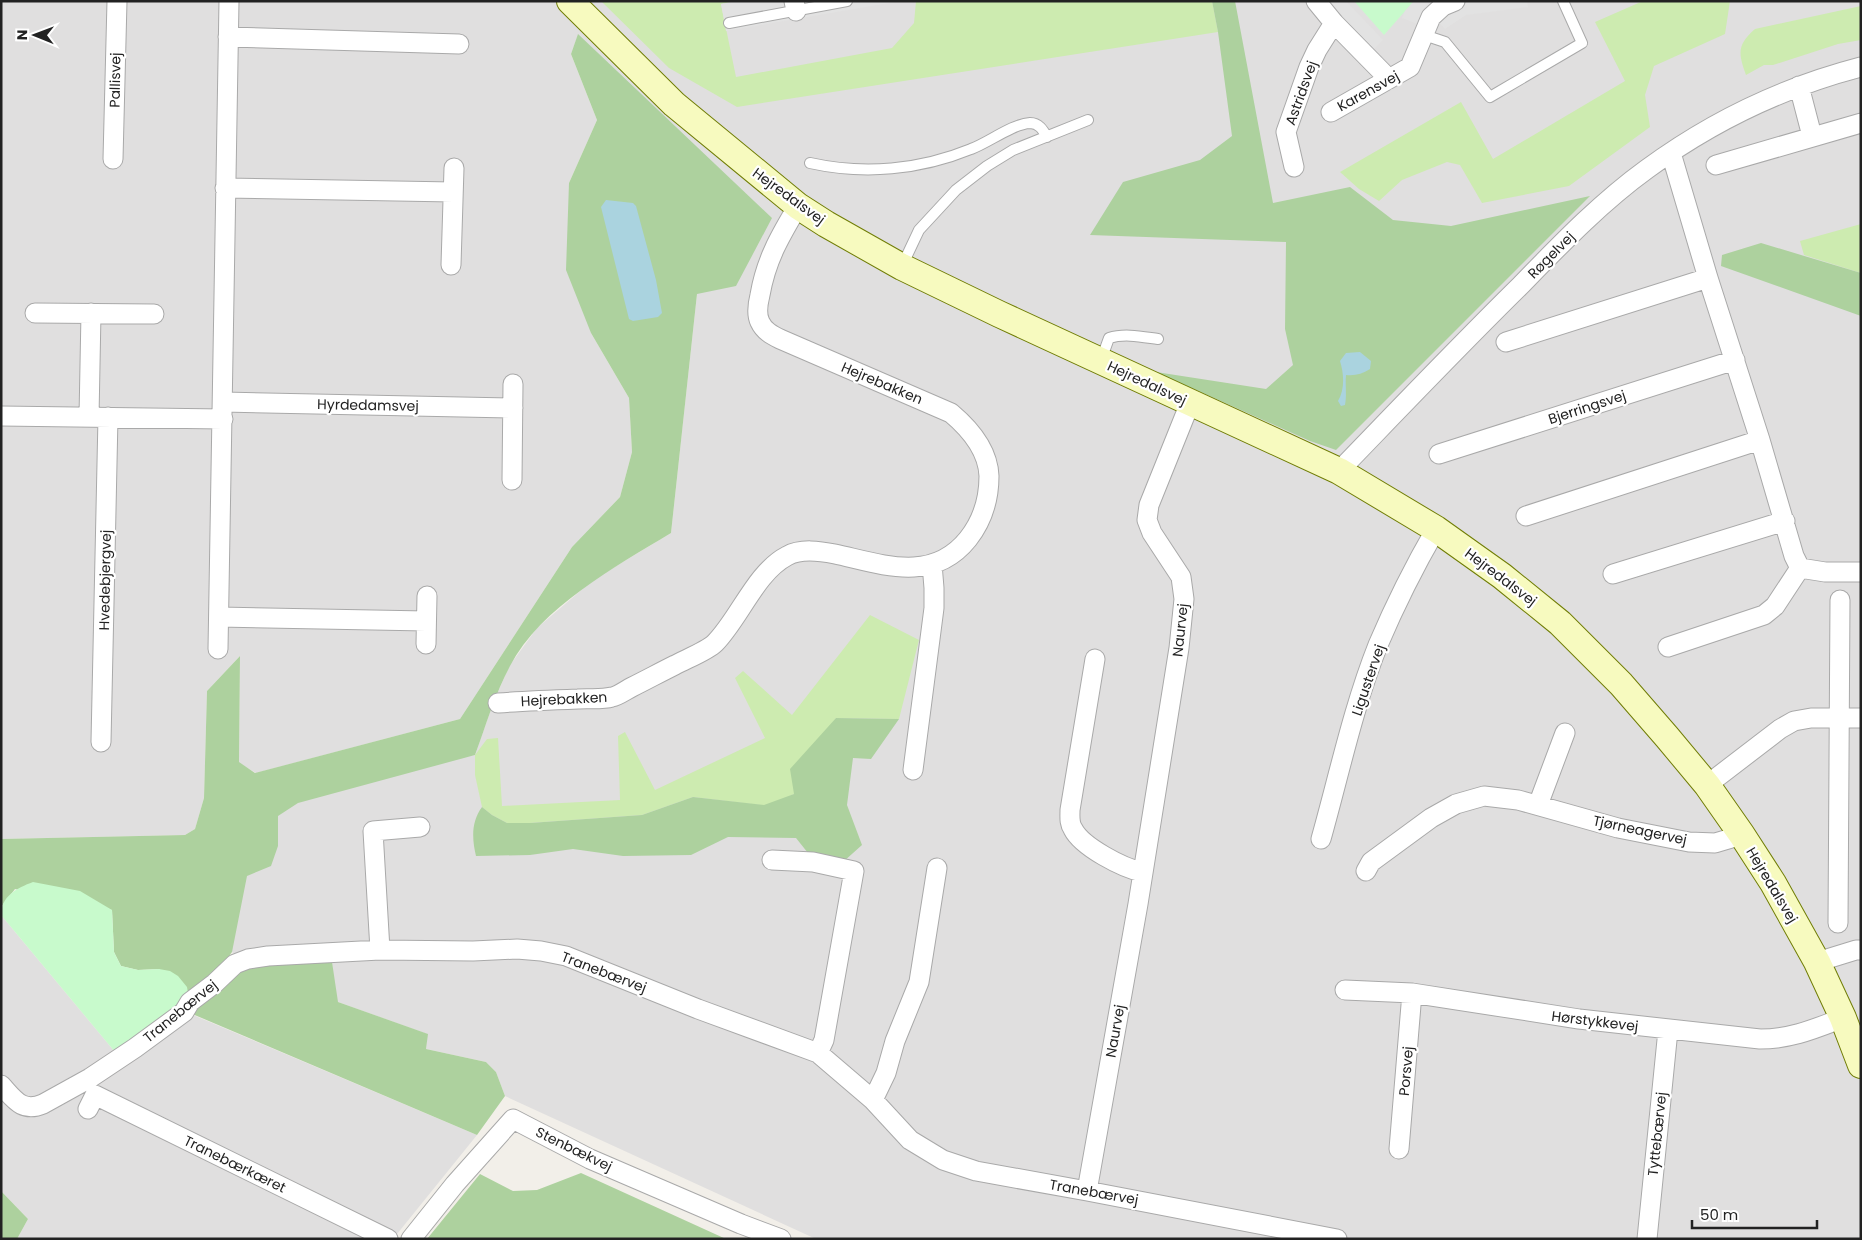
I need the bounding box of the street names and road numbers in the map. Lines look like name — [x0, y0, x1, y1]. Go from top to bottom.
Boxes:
street label: Pallisvej — [105, 52, 125, 108]
street label: Astridsvej — [1280, 58, 1322, 128]
street label: Karensvej — [1333, 66, 1403, 116]
street label: Hejredalsvej — [749, 163, 829, 229]
street label: Røgelvej — [1523, 227, 1579, 283]
street label: Hejredalsvej — [1104, 356, 1190, 410]
street label: Hejrebakken — [838, 357, 926, 409]
street label: Bjerringsvej — [1546, 385, 1628, 429]
street label: Hyrdedamsvej — [317, 394, 419, 416]
street label: Hvedebjergvej — [94, 529, 116, 631]
street label: Hejredalsvej — [1461, 543, 1541, 611]
street label: Naurvej — [1167, 602, 1193, 658]
street label: Ligustervej — [1346, 642, 1390, 718]
street label: Hejrebakken — [520, 687, 608, 711]
street label: Tjørneagervej — [1591, 810, 1689, 850]
street label: Hejredalsvej — [1741, 843, 1803, 927]
street label: Tranebærvej — [558, 947, 650, 997]
street label: Tranebærvej — [139, 975, 221, 1047]
street label: Naurvej — [1101, 1003, 1129, 1059]
street label: Hørstykkevej — [1550, 1006, 1640, 1036]
street label: Porsvej — [1394, 1045, 1418, 1097]
street label: Tyttebærvej — [1643, 1091, 1671, 1177]
street label: Stenbækvej — [532, 1122, 616, 1176]
street label: Tranebærkæret — [181, 1131, 289, 1197]
street label: Tranebærvej — [1048, 1174, 1140, 1210]

